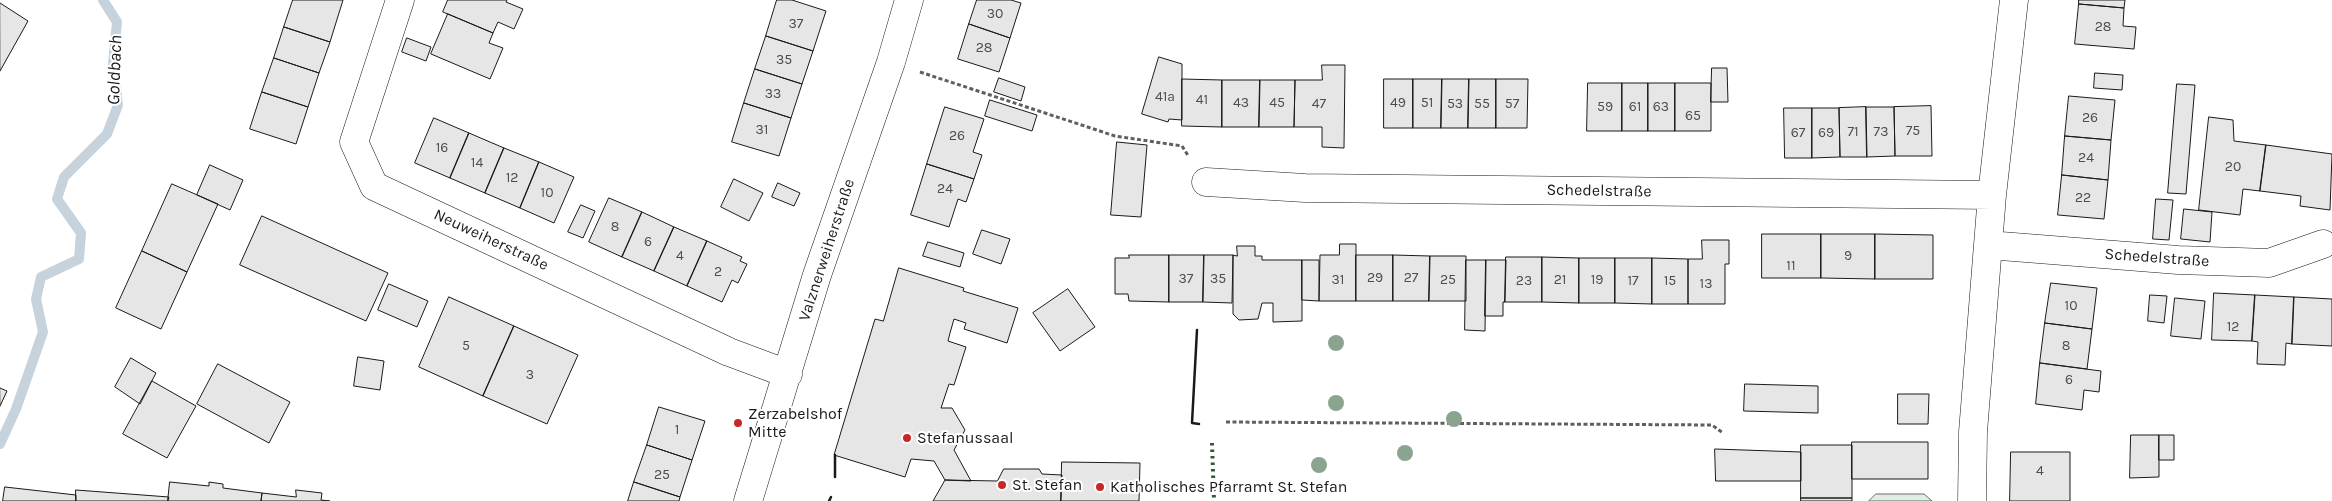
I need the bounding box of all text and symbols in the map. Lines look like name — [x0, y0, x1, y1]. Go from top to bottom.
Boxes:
house number: 30 — [987, 6, 1003, 22]
house number: 37 — [789, 16, 803, 32]
house number: 28 — [2095, 19, 2111, 35]
water label: Goldbach — [103, 35, 127, 105]
house number: 28 — [976, 40, 992, 56]
house number: 35 — [776, 52, 792, 68]
house number: 33 — [765, 86, 781, 102]
house number: 41a — [1155, 89, 1175, 105]
house number: 41 — [1196, 92, 1208, 108]
house number: 43 — [1233, 95, 1249, 111]
house number: 45 — [1269, 95, 1285, 111]
house number: 49 — [1390, 95, 1406, 111]
house number: 51 — [1421, 95, 1433, 111]
house number: 47 — [1312, 96, 1326, 112]
house number: 53 — [1447, 96, 1463, 112]
house number: 55 — [1474, 96, 1490, 112]
house number: 57 — [1505, 96, 1519, 112]
house number: 59 — [1597, 99, 1613, 115]
house number: 61 — [1629, 99, 1641, 115]
house number: 63 — [1653, 99, 1669, 115]
house number: 65 — [1685, 108, 1701, 124]
house number: 26 — [2082, 110, 2098, 126]
house number: 31 — [756, 122, 768, 138]
house number: 75 — [1906, 123, 1920, 139]
house number: 71 — [1847, 124, 1859, 140]
house number: 73 — [1874, 124, 1888, 140]
house number: 67 — [1791, 125, 1805, 141]
house number: 69 — [1818, 125, 1834, 141]
house number: 26 — [949, 128, 965, 144]
house number: 16 — [436, 140, 448, 156]
house number: 24 — [2078, 150, 2094, 166]
house number: 14 — [471, 155, 483, 171]
house number: 20 — [2225, 159, 2241, 175]
house number: 12 — [506, 170, 518, 186]
street label: Valznerweiherstraße — [795, 177, 859, 323]
street label: Schedelstraße — [1546, 180, 1652, 202]
house number: 24 — [937, 181, 953, 197]
house number: 10 — [541, 185, 553, 201]
house number: 22 — [2075, 190, 2091, 206]
street label: Neuweiherstraße — [431, 205, 551, 275]
house number: 8 — [611, 219, 619, 235]
house number: 6 — [644, 234, 652, 250]
street label: Schedelstraße — [2104, 245, 2210, 271]
house number: 4 — [676, 248, 684, 264]
house number: 9 — [1844, 248, 1852, 264]
house number: 11 — [1786, 258, 1796, 274]
house number: 2 — [714, 264, 722, 280]
house number: 29 — [1367, 270, 1383, 286]
house number: 27 — [1404, 270, 1418, 286]
house number: 37 — [1179, 271, 1193, 287]
house number: 35 — [1210, 271, 1226, 287]
house number: 31 — [1332, 272, 1344, 288]
house number: 25 — [1440, 272, 1456, 288]
house number: 21 — [1554, 272, 1566, 288]
house number: 19 — [1591, 272, 1603, 288]
house number: 23 — [1516, 273, 1532, 289]
house number: 17 — [1627, 273, 1639, 289]
house number: 15 — [1664, 273, 1676, 289]
house number: 13 — [1700, 276, 1712, 292]
house number: 10 — [2065, 298, 2077, 314]
house number: 12 — [2227, 319, 2239, 335]
house number: 5 — [462, 338, 470, 354]
house number: 8 — [2062, 338, 2070, 354]
house number: 3 — [526, 367, 534, 383]
house number: 6 — [2065, 372, 2073, 388]
place label: Zerzabelshof Mitte — [748, 404, 842, 442]
marker: Zerzabelshof Mitte — [732, 417, 744, 429]
house number: 1 — [675, 422, 679, 438]
place label: Stefanussaal — [917, 428, 1013, 448]
marker: Stefanussaal — [901, 432, 913, 444]
house number: 4 — [2036, 463, 2044, 479]
house number: 25 — [654, 467, 670, 483]
place label: St. Stefan — [1012, 475, 1082, 495]
place label: Katholisches Pfarramt St. Stefan — [1110, 477, 1347, 497]
marker: St. Stefan — [996, 479, 1008, 491]
marker: Katholisches Pfarramt St. Stefan — [1094, 481, 1106, 493]

